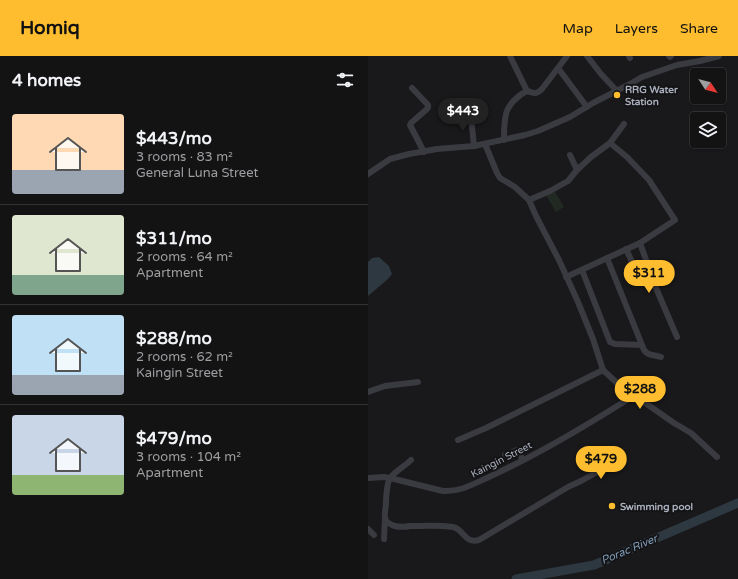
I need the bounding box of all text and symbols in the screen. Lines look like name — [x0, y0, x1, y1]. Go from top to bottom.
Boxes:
text: Homiq — [20, 17, 80, 39]
text: Map — [563, 20, 593, 37]
text: Layers — [615, 20, 658, 37]
text: Share — [680, 20, 718, 37]
north arrow — [690, 68, 726, 104]
map controls — [690, 68, 726, 148]
icon: filters — [334, 69, 356, 91]
text: 4 homes — [12, 70, 81, 91]
place label: RRG Water Station — [625, 84, 678, 108]
marker: RRG Water Station — [612, 90, 622, 100]
pin: $443 — [439, 98, 487, 132]
text: $443 — [447, 103, 479, 119]
button: layers — [690, 112, 726, 148]
text: $443/mo — [136, 128, 212, 149]
icon: home — [44, 130, 92, 178]
text: 3 rooms · 83 m² — [136, 149, 233, 165]
text: General Luna Street — [136, 165, 259, 181]
text: $311/mo — [136, 228, 212, 249]
icon: home — [44, 231, 92, 279]
text: 2 rooms · 64 m² — [136, 249, 233, 265]
pin: $311 — [625, 260, 673, 294]
text: Apartment — [136, 265, 203, 281]
text: $311 — [633, 265, 665, 281]
text: $288/mo — [136, 328, 212, 349]
icon: home — [44, 331, 92, 379]
text: 2 rooms · 62 m² — [136, 349, 233, 365]
text: Kaingin Street — [136, 365, 223, 381]
pin: $288 — [616, 376, 664, 410]
text: $288 — [624, 381, 656, 397]
text: $479/mo — [136, 428, 212, 449]
icon: home — [44, 431, 92, 479]
street label: Kaingin Street — [469, 439, 534, 480]
pin: $479 — [577, 446, 625, 480]
text: 3 rooms · 104 m² — [136, 449, 241, 465]
text: $479 — [585, 451, 617, 467]
text: Apartment — [136, 465, 203, 481]
marker: Swimming pool — [607, 501, 617, 511]
place label: Swimming pool — [620, 501, 693, 513]
water label: Porac River — [599, 531, 661, 567]

